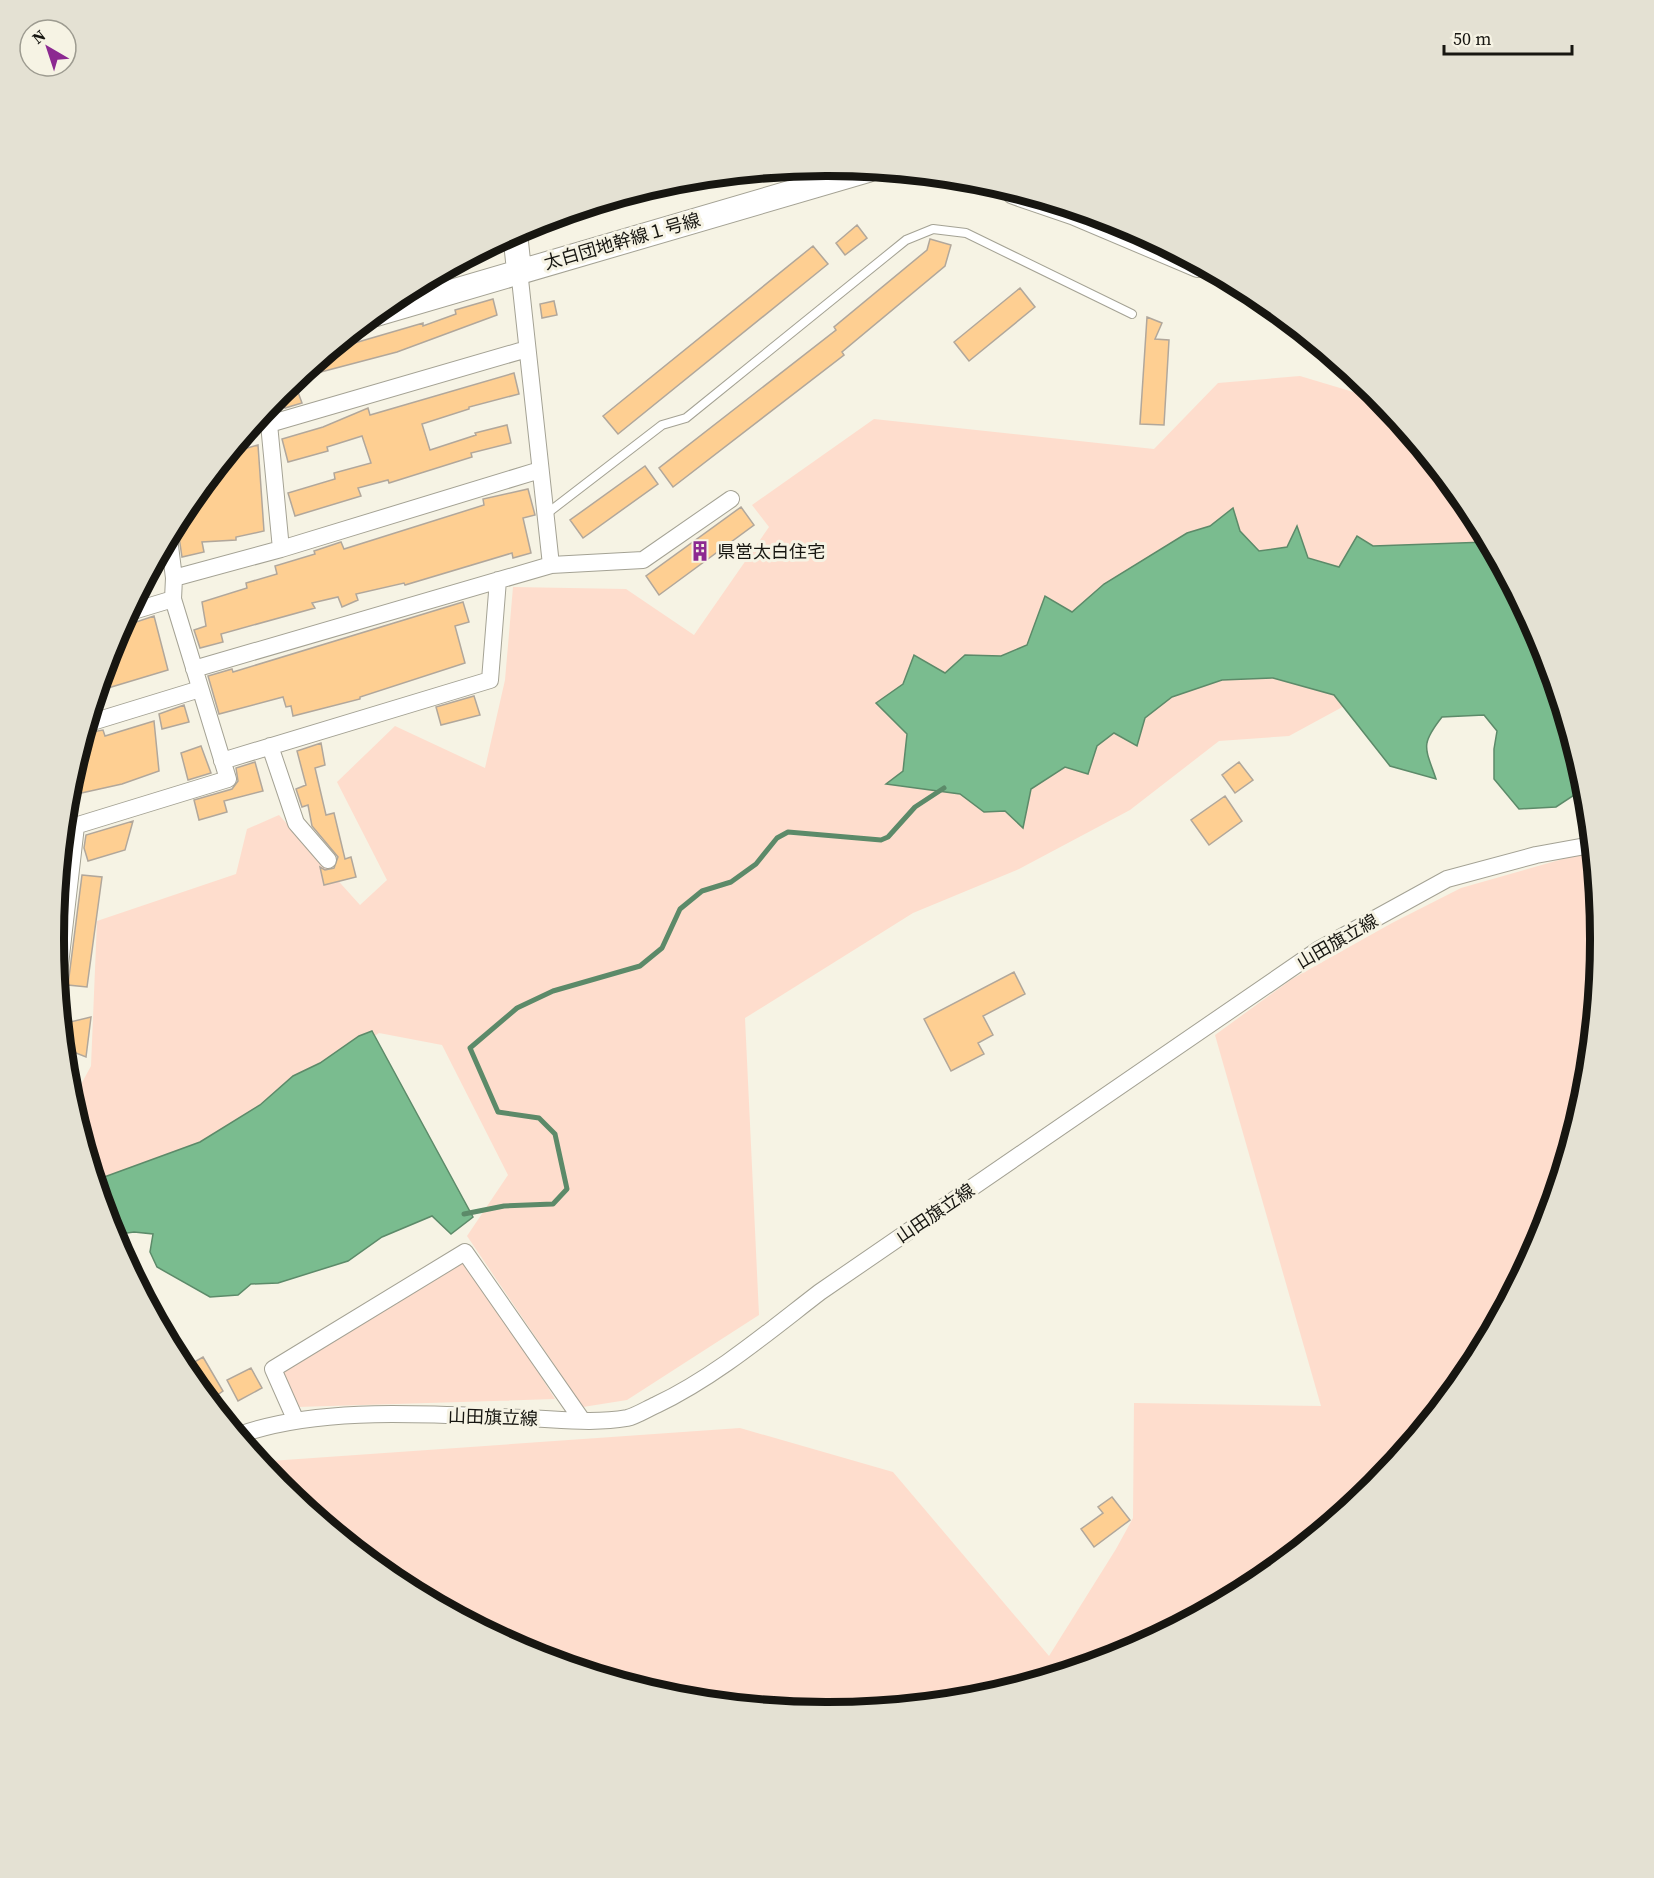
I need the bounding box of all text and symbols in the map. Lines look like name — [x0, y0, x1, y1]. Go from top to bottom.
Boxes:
north arrow — [18, 18, 78, 78]
scale bar — [1444, 18, 1572, 56]
text: N — [27, 24, 50, 49]
text: 50 m — [1453, 26, 1491, 51]
street label: 太白団地幹線１号線 — [541, 207, 703, 275]
building icon: 県営太白住宅 — [688, 539, 712, 563]
place label: 県営太白住宅 — [717, 539, 825, 564]
street label: 山田旗立線 — [1292, 908, 1382, 974]
street label: 山田旗立線 — [891, 1177, 979, 1249]
street label: 山田旗立線 — [448, 1403, 538, 1431]

